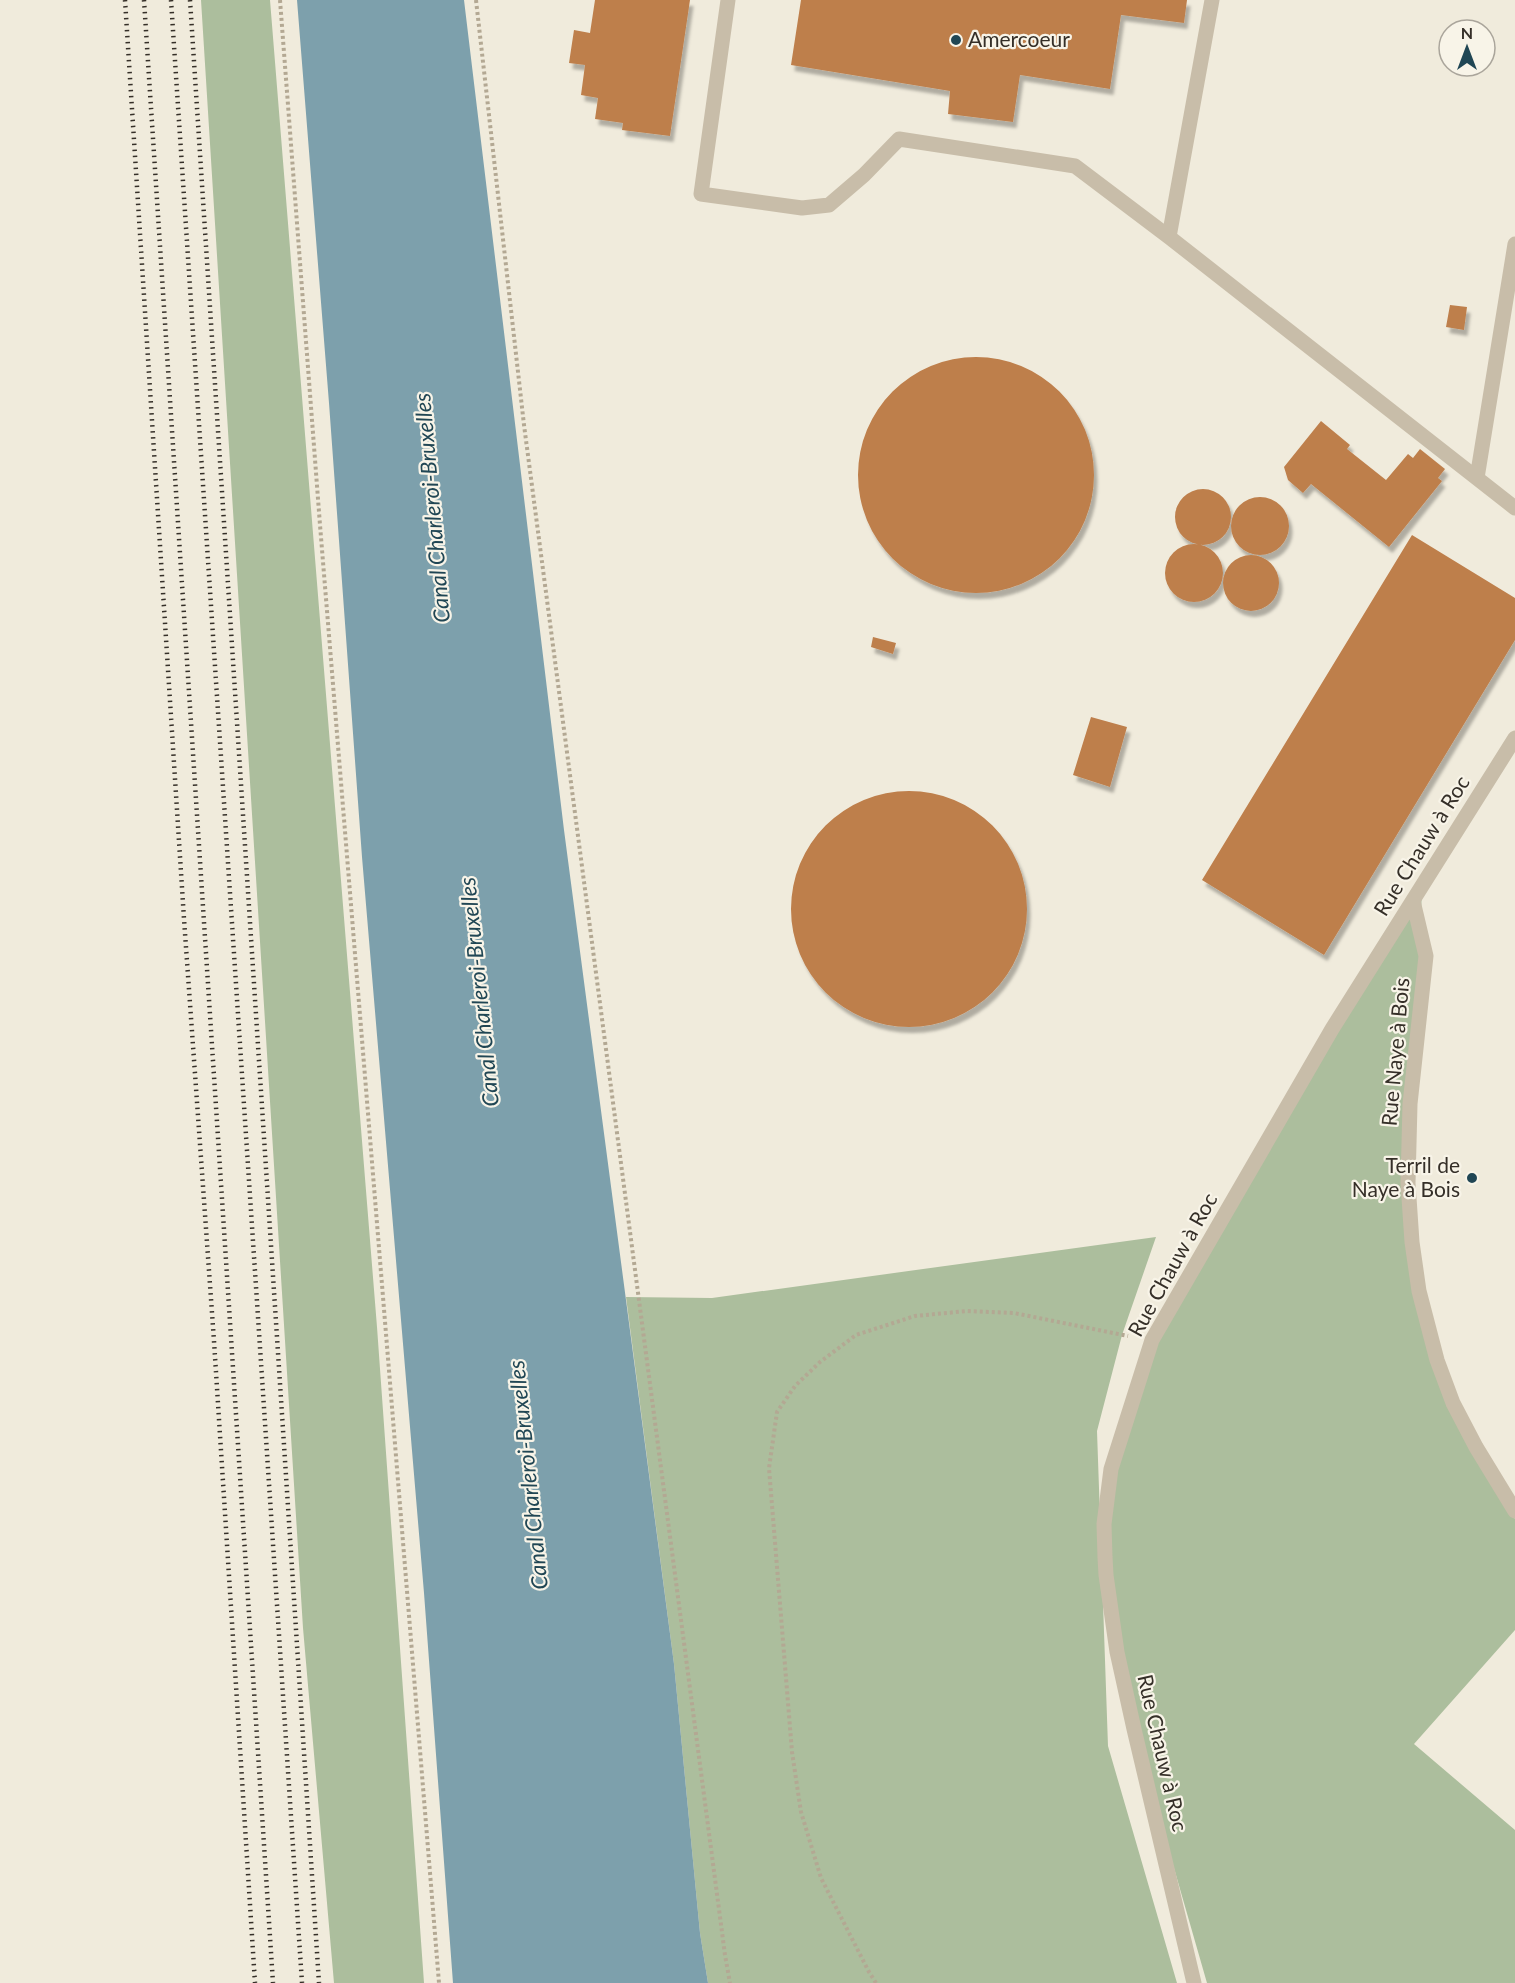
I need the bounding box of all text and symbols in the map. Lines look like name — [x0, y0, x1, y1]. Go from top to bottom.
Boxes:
north arrow — [1437, 18, 1497, 78]
text: N — [1461, 23, 1473, 42]
place label: Amercoeur — [968, 26, 1070, 51]
marker: Amercoeur — [949, 33, 963, 47]
water label: Canal Charleroi-Bruxelles — [408, 392, 455, 624]
street label: Rue Chauw à Roc — [1368, 771, 1474, 920]
water label: Canal Charleroi-Bruxelles — [453, 876, 504, 1108]
street label: Rue Naye à Bois — [1376, 977, 1413, 1127]
place label: Terril de Naye à Bois — [1352, 1152, 1460, 1201]
marker: Terril de Naye à Bois — [1465, 1171, 1479, 1185]
street label: Rue Chauw à Roc — [1122, 1188, 1222, 1341]
water label: Canal Charleroi-Bruxelles — [502, 1359, 553, 1591]
street label: Rue Chauw à Roc — [1133, 1672, 1194, 1834]

